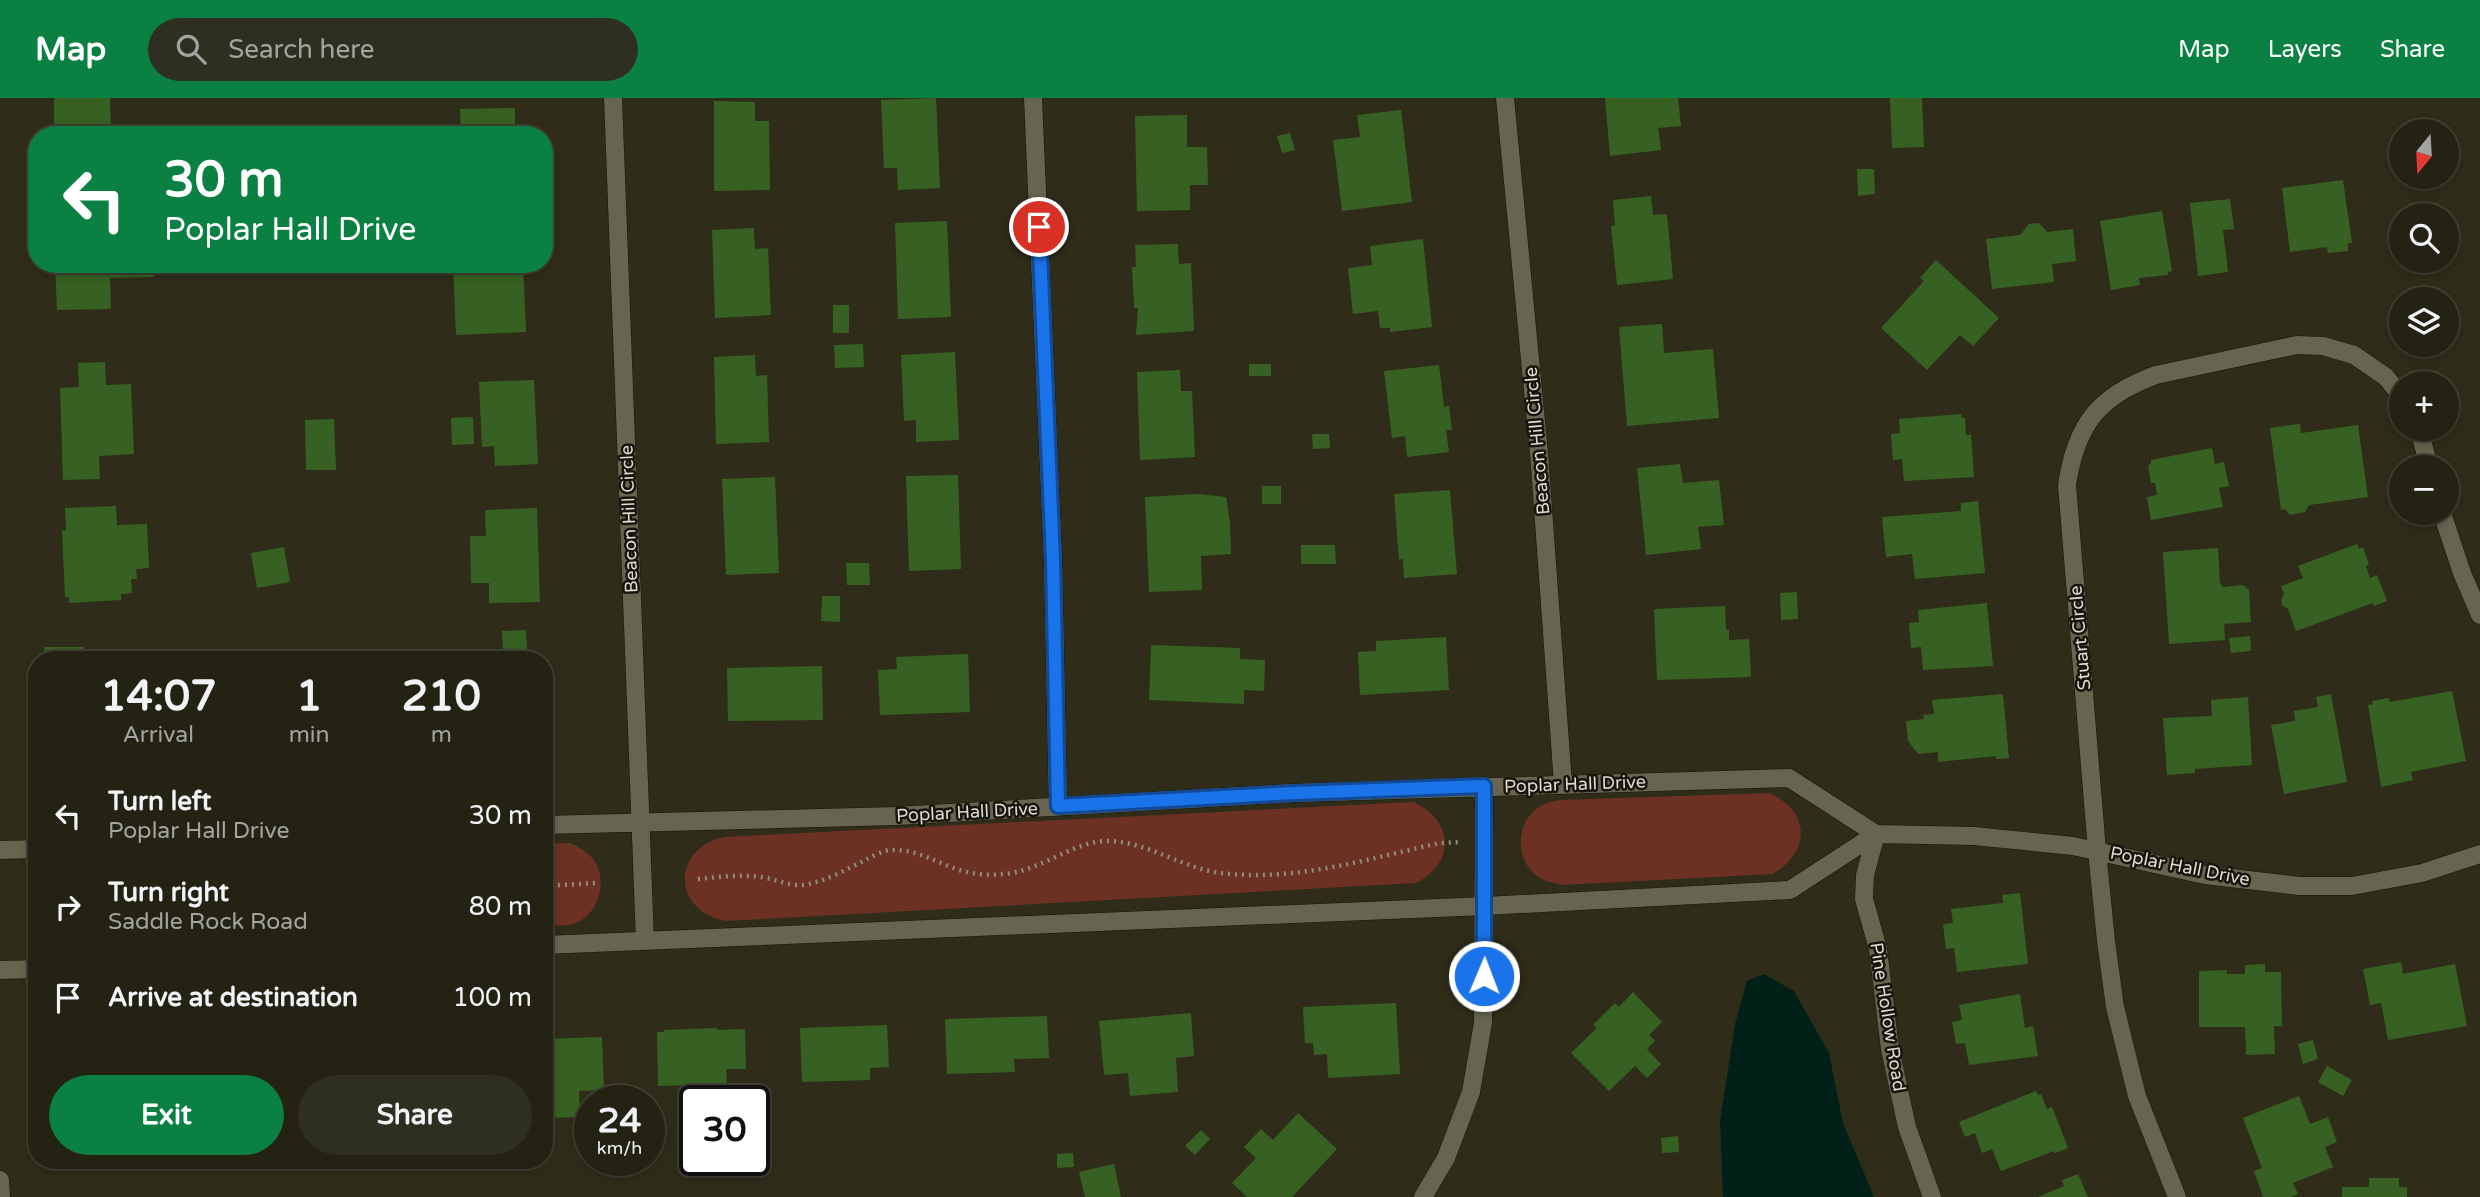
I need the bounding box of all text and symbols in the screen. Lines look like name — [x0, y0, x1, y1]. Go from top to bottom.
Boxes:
search box — [148, 18, 638, 81]
text: Map — [35, 30, 106, 69]
icon: search — [172, 30, 210, 68]
text: Search here — [228, 34, 374, 65]
text: Map — [2178, 35, 2230, 64]
text: Layers — [2268, 35, 2342, 64]
text: Share — [2380, 35, 2445, 64]
north arrow — [2389, 119, 2459, 189]
map controls — [2389, 119, 2459, 525]
text: 30 m — [164, 151, 283, 210]
icon: left — [49, 154, 140, 245]
pin — [1009, 197, 1069, 257]
button: search — [2389, 203, 2459, 273]
icon: arrive — [1020, 208, 1058, 246]
text: Poplar Hall Drive — [164, 211, 416, 249]
button: layers — [2389, 287, 2459, 357]
street label: Beacon Hill Circle — [1520, 366, 1554, 516]
button: + — [2389, 371, 2459, 441]
street label: Beacon Hill Circle — [615, 445, 643, 593]
button: − — [2389, 455, 2459, 525]
street label: Stuart Circle — [2064, 585, 2096, 691]
text: 14:07 — [100, 671, 217, 722]
text: 1 — [296, 671, 322, 722]
text: 210 — [402, 671, 481, 722]
text: Arrival — [123, 721, 194, 749]
text: min — [289, 721, 330, 749]
text: m — [431, 721, 452, 749]
street label: Poplar Hall Drive — [1504, 771, 1646, 797]
text: Turn left — [108, 786, 211, 817]
icon: left — [49, 797, 87, 835]
street label: Poplar Hall Drive — [896, 797, 1038, 827]
text: 30 m — [469, 800, 532, 831]
text: Poplar Hall Drive — [108, 817, 289, 845]
street label: Poplar Hall Drive — [2108, 842, 2252, 890]
text: Turn right — [108, 877, 229, 908]
icon: right — [49, 888, 87, 926]
text: 80 m — [469, 891, 532, 922]
text: Saddle Rock Road — [108, 908, 308, 936]
position arrow — [1447, 939, 1521, 1013]
street label: Pine Hollow Road — [1865, 941, 1911, 1093]
icon: arrive — [49, 979, 87, 1017]
text: Arrive at destination — [108, 982, 358, 1013]
text: 100 m — [452, 982, 532, 1013]
button: Exit — [49, 1075, 284, 1155]
button: Share — [298, 1075, 532, 1155]
speed limit sign: 30 — [679, 1085, 770, 1176]
text: 24 — [598, 1100, 641, 1142]
text: km/h — [597, 1137, 642, 1159]

